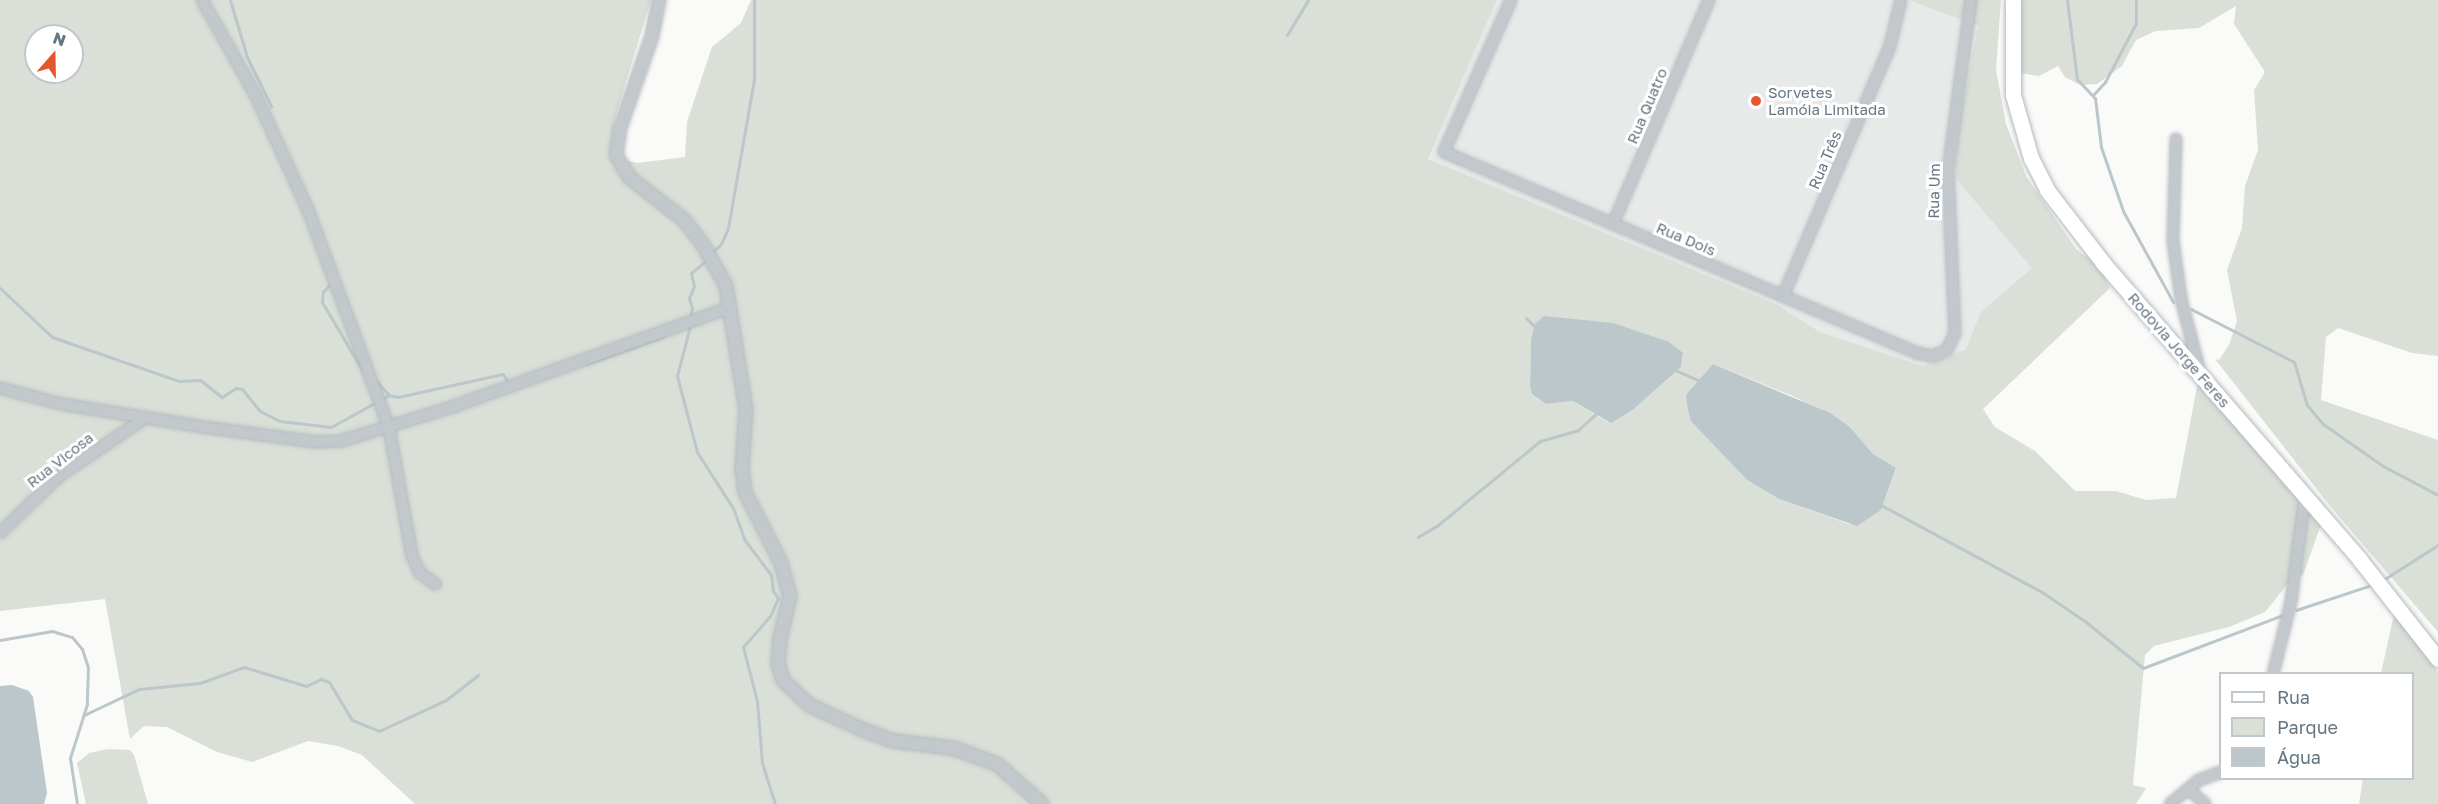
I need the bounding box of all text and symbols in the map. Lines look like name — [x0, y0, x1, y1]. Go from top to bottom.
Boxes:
north arrow — [24, 24, 84, 84]
text: N — [50, 27, 69, 50]
street label: Rua Quatro — [1623, 65, 1671, 147]
place label: Sorvetes Lamóia Limitada — [1768, 83, 1886, 118]
marker: Sorvetes Lamóia Limitada — [1749, 94, 1763, 108]
street label: Rua Três — [1805, 128, 1845, 192]
street label: Rua Um — [1925, 163, 1943, 219]
street label: Rua Dois — [1654, 218, 1718, 260]
street label: Rodovia Jorge Feres — [2124, 289, 2234, 411]
street label: Rua Vicosa — [23, 429, 97, 491]
legend — [2219, 672, 2414, 780]
text: Rua — [2277, 686, 2310, 708]
text: Parque — [2277, 716, 2338, 738]
text: Água — [2277, 746, 2321, 768]

